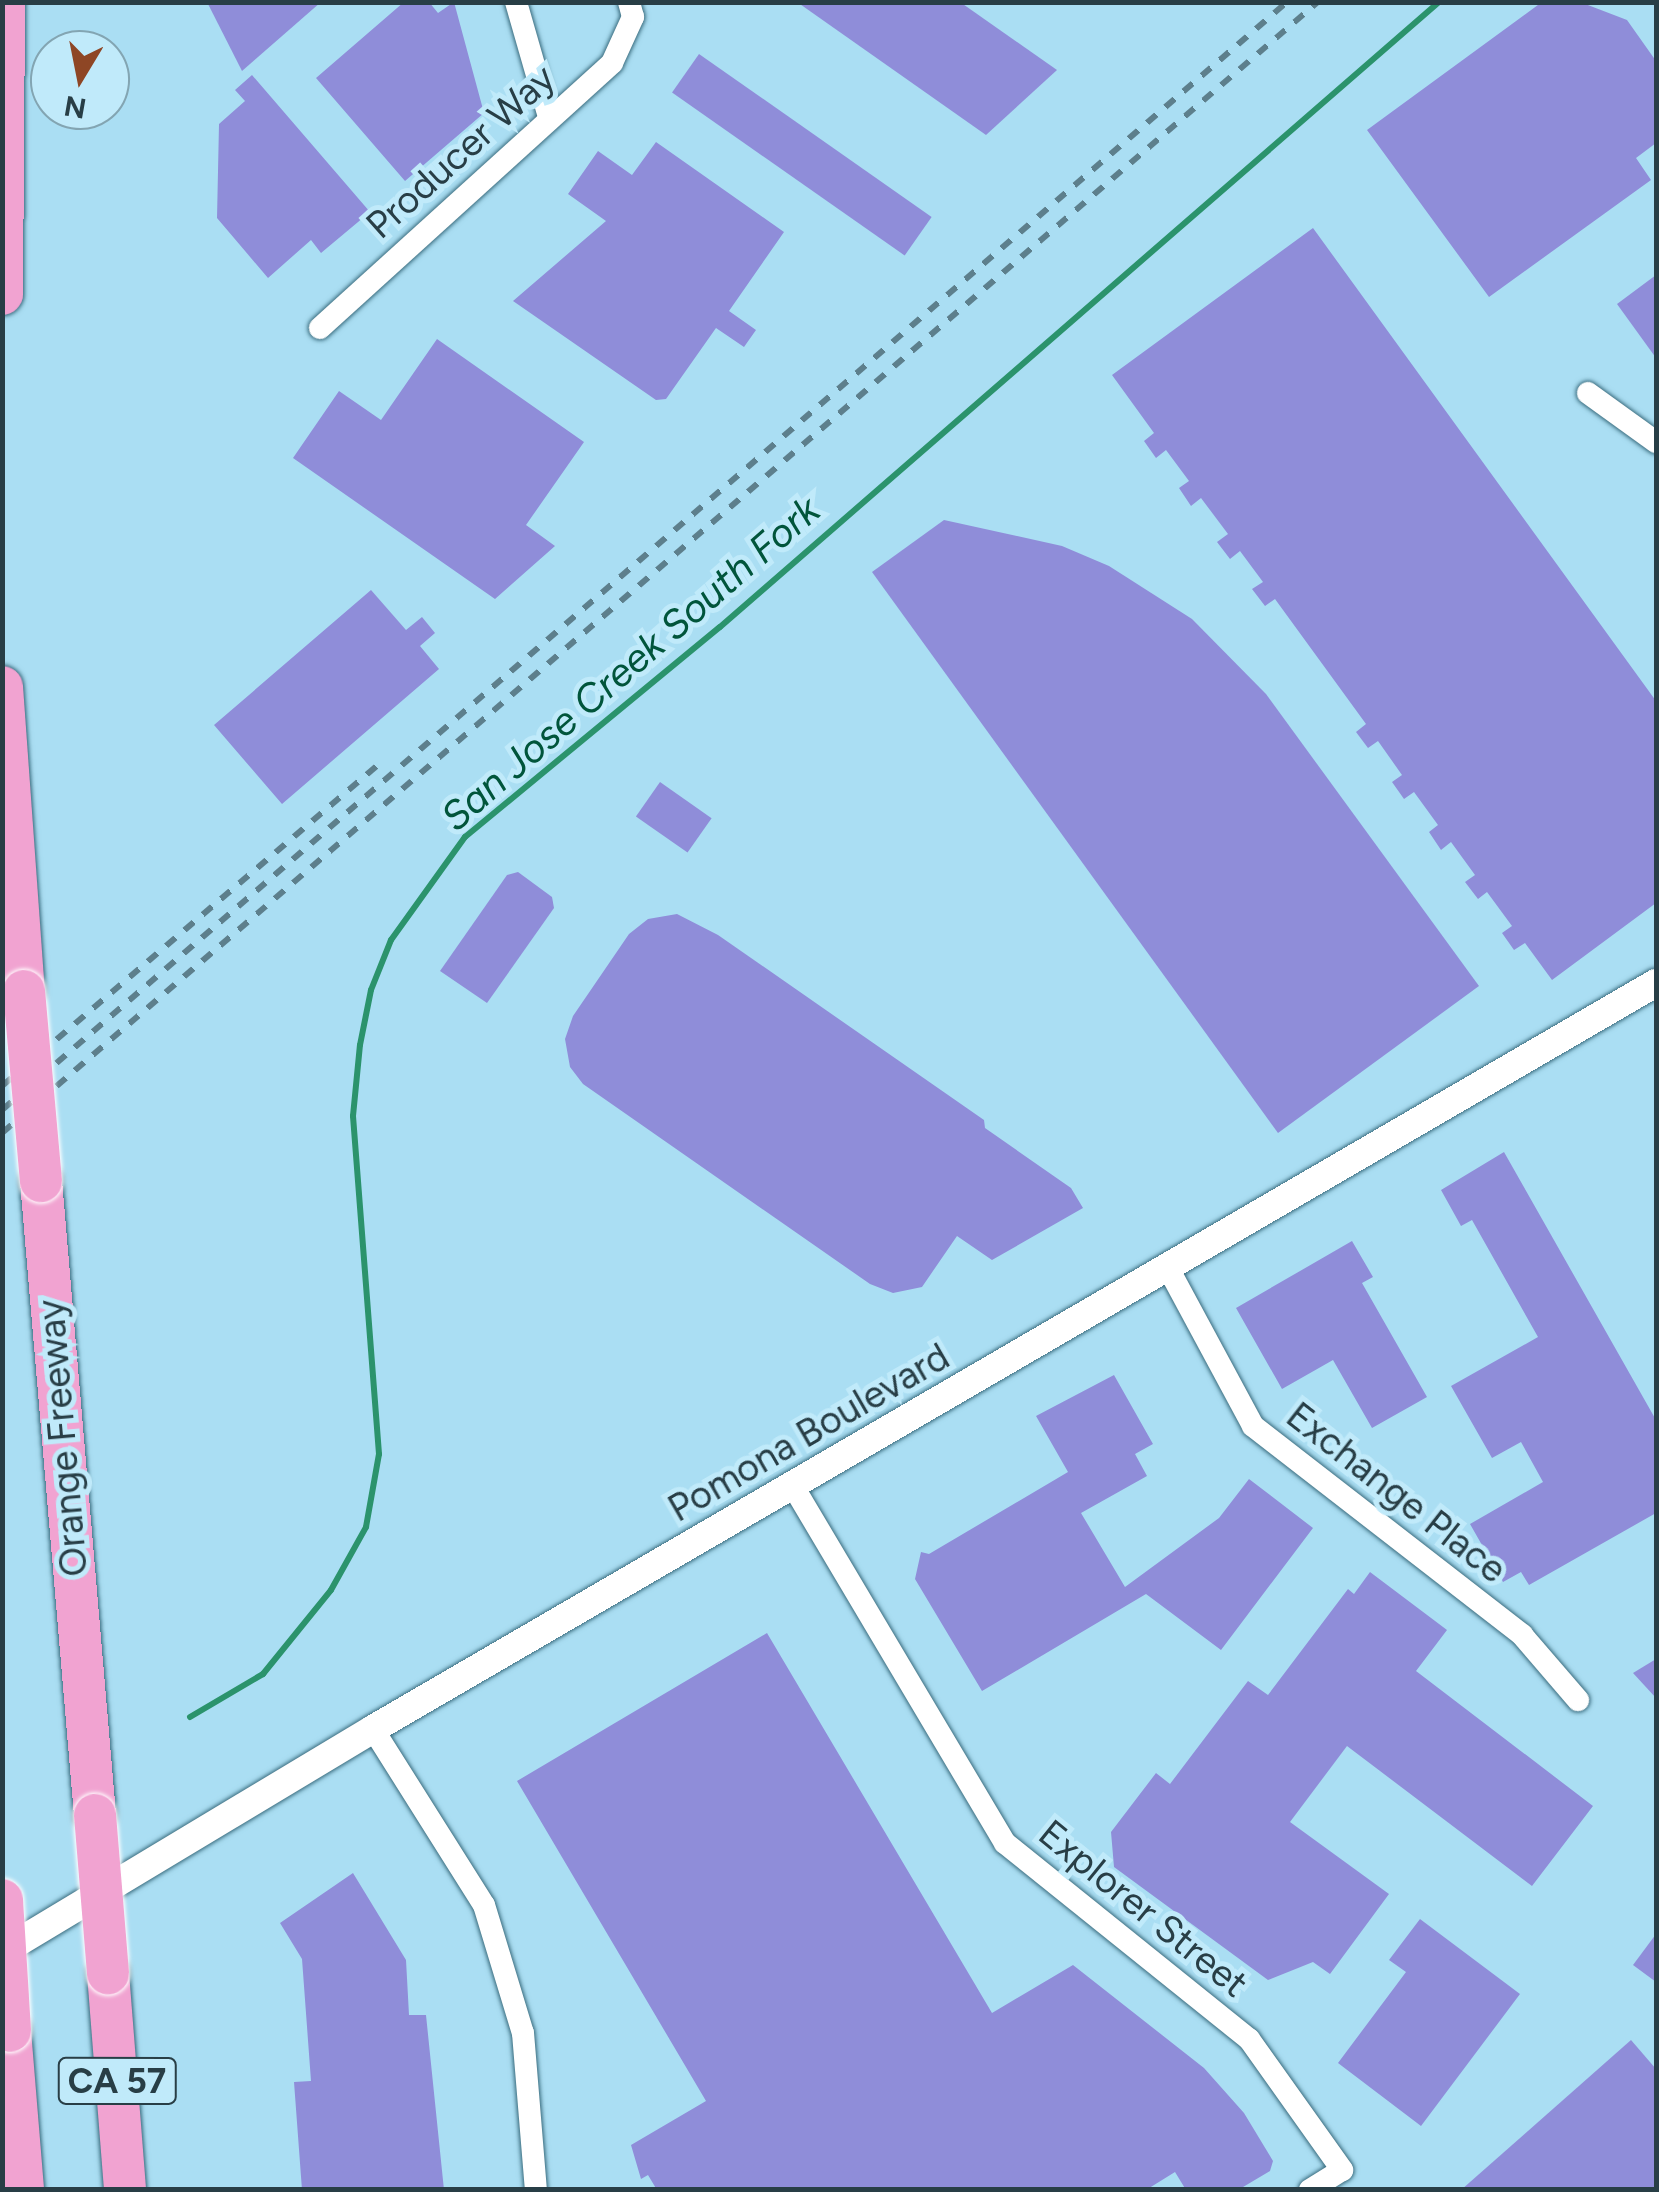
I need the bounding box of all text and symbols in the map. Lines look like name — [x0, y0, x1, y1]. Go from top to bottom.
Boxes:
north arrow — [30, 30, 130, 130]
street label: Producer Way — [357, 56, 565, 248]
text: N — [62, 89, 89, 126]
water label: San Jose Creek South Fork — [431, 486, 829, 840]
street label: Orange Freeway — [28, 1298, 98, 1578]
street label: Pomona Boulevard — [660, 1334, 958, 1532]
street label: Exchange Place — [1277, 1393, 1515, 1593]
street label: Explorer Street — [1029, 1811, 1257, 2007]
road number: CA 57 — [57, 2051, 177, 2111]

